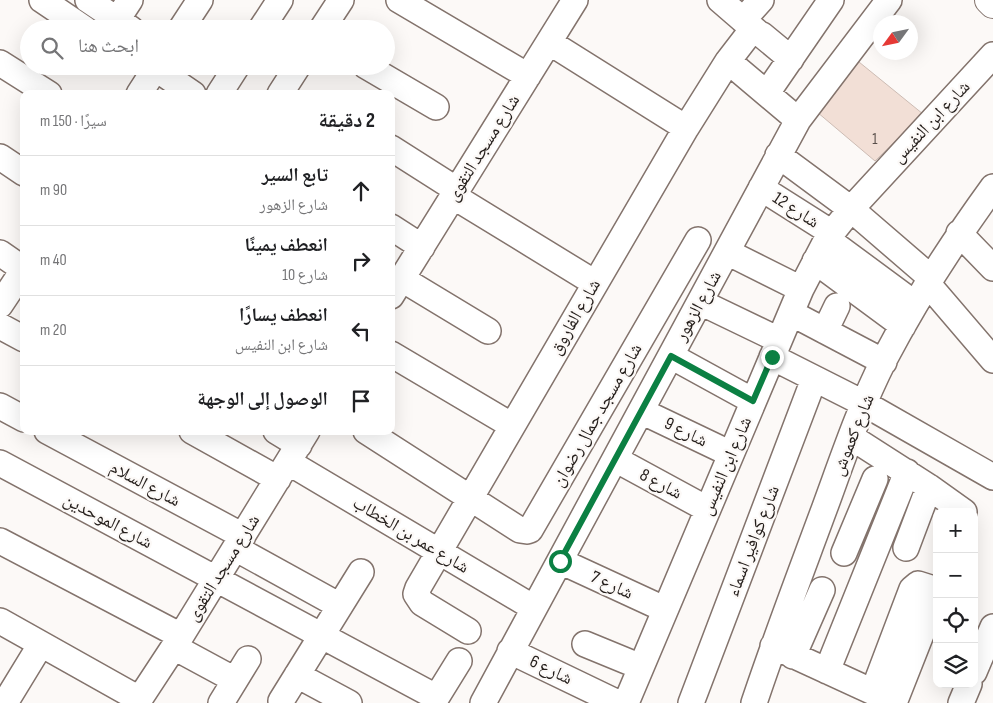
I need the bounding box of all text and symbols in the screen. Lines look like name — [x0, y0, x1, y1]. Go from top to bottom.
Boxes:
north arrow — [873, 15, 918, 60]
search box — [20, 20, 395, 75]
icon: search — [38, 34, 66, 62]
text: ابحث هنا — [78, 35, 139, 58]
street label: شارع ابن النفيس — [888, 77, 974, 167]
street label: شارع مسجد التقوى — [442, 91, 524, 205]
text: 2 دقيقة — [318, 108, 375, 133]
text: سيرًا · 150 m — [40, 112, 107, 131]
house number: 1 — [872, 130, 878, 149]
text: تابع السير — [262, 164, 328, 187]
icon: ahead — [347, 177, 375, 205]
text: 90 m — [40, 181, 67, 200]
street label: شارع 12 — [769, 187, 823, 233]
text: شارع الزهور — [260, 196, 328, 215]
text: انعطف يمينًا — [244, 234, 328, 257]
icon: right — [347, 247, 375, 275]
text: 40 m — [40, 251, 67, 270]
text: شارع 10 — [282, 266, 328, 285]
street label: شارع الزهور — [670, 267, 726, 346]
street label: شارع الفاروق — [545, 275, 605, 359]
text: انعطف يسارًا — [239, 304, 328, 327]
icon: left — [347, 317, 375, 345]
text: 20 m — [40, 321, 67, 340]
text: شارع ابن النفيس — [235, 336, 328, 355]
street label: شارع مسجد جمال رضوان — [547, 340, 647, 490]
route end — [761, 346, 784, 369]
icon: arrive — [347, 387, 375, 415]
text: الوصول إلى الوجهة — [197, 388, 328, 411]
street label: شارع كعموش — [827, 391, 879, 479]
street label: شارع 9 — [661, 413, 711, 451]
street label: شارع ابن النفيس — [696, 414, 756, 518]
street label: شارع السلام — [106, 457, 184, 512]
street label: شارع 8 — [636, 464, 686, 504]
street label: شارع كوافير اسماء — [722, 482, 784, 600]
street label: شارع الموحدين — [60, 489, 156, 553]
street label: شارع عمر بن الخطاب — [349, 492, 473, 578]
map controls — [933, 508, 978, 688]
button: + — [933, 508, 978, 553]
street label: شارع مسجد التقوى — [182, 511, 264, 625]
route start — [549, 550, 572, 573]
button: − — [933, 553, 978, 598]
street label: شارع 7 — [587, 566, 637, 604]
button: locate — [933, 598, 978, 643]
button: layers — [933, 643, 978, 688]
street label: شارع 6 — [526, 651, 576, 689]

